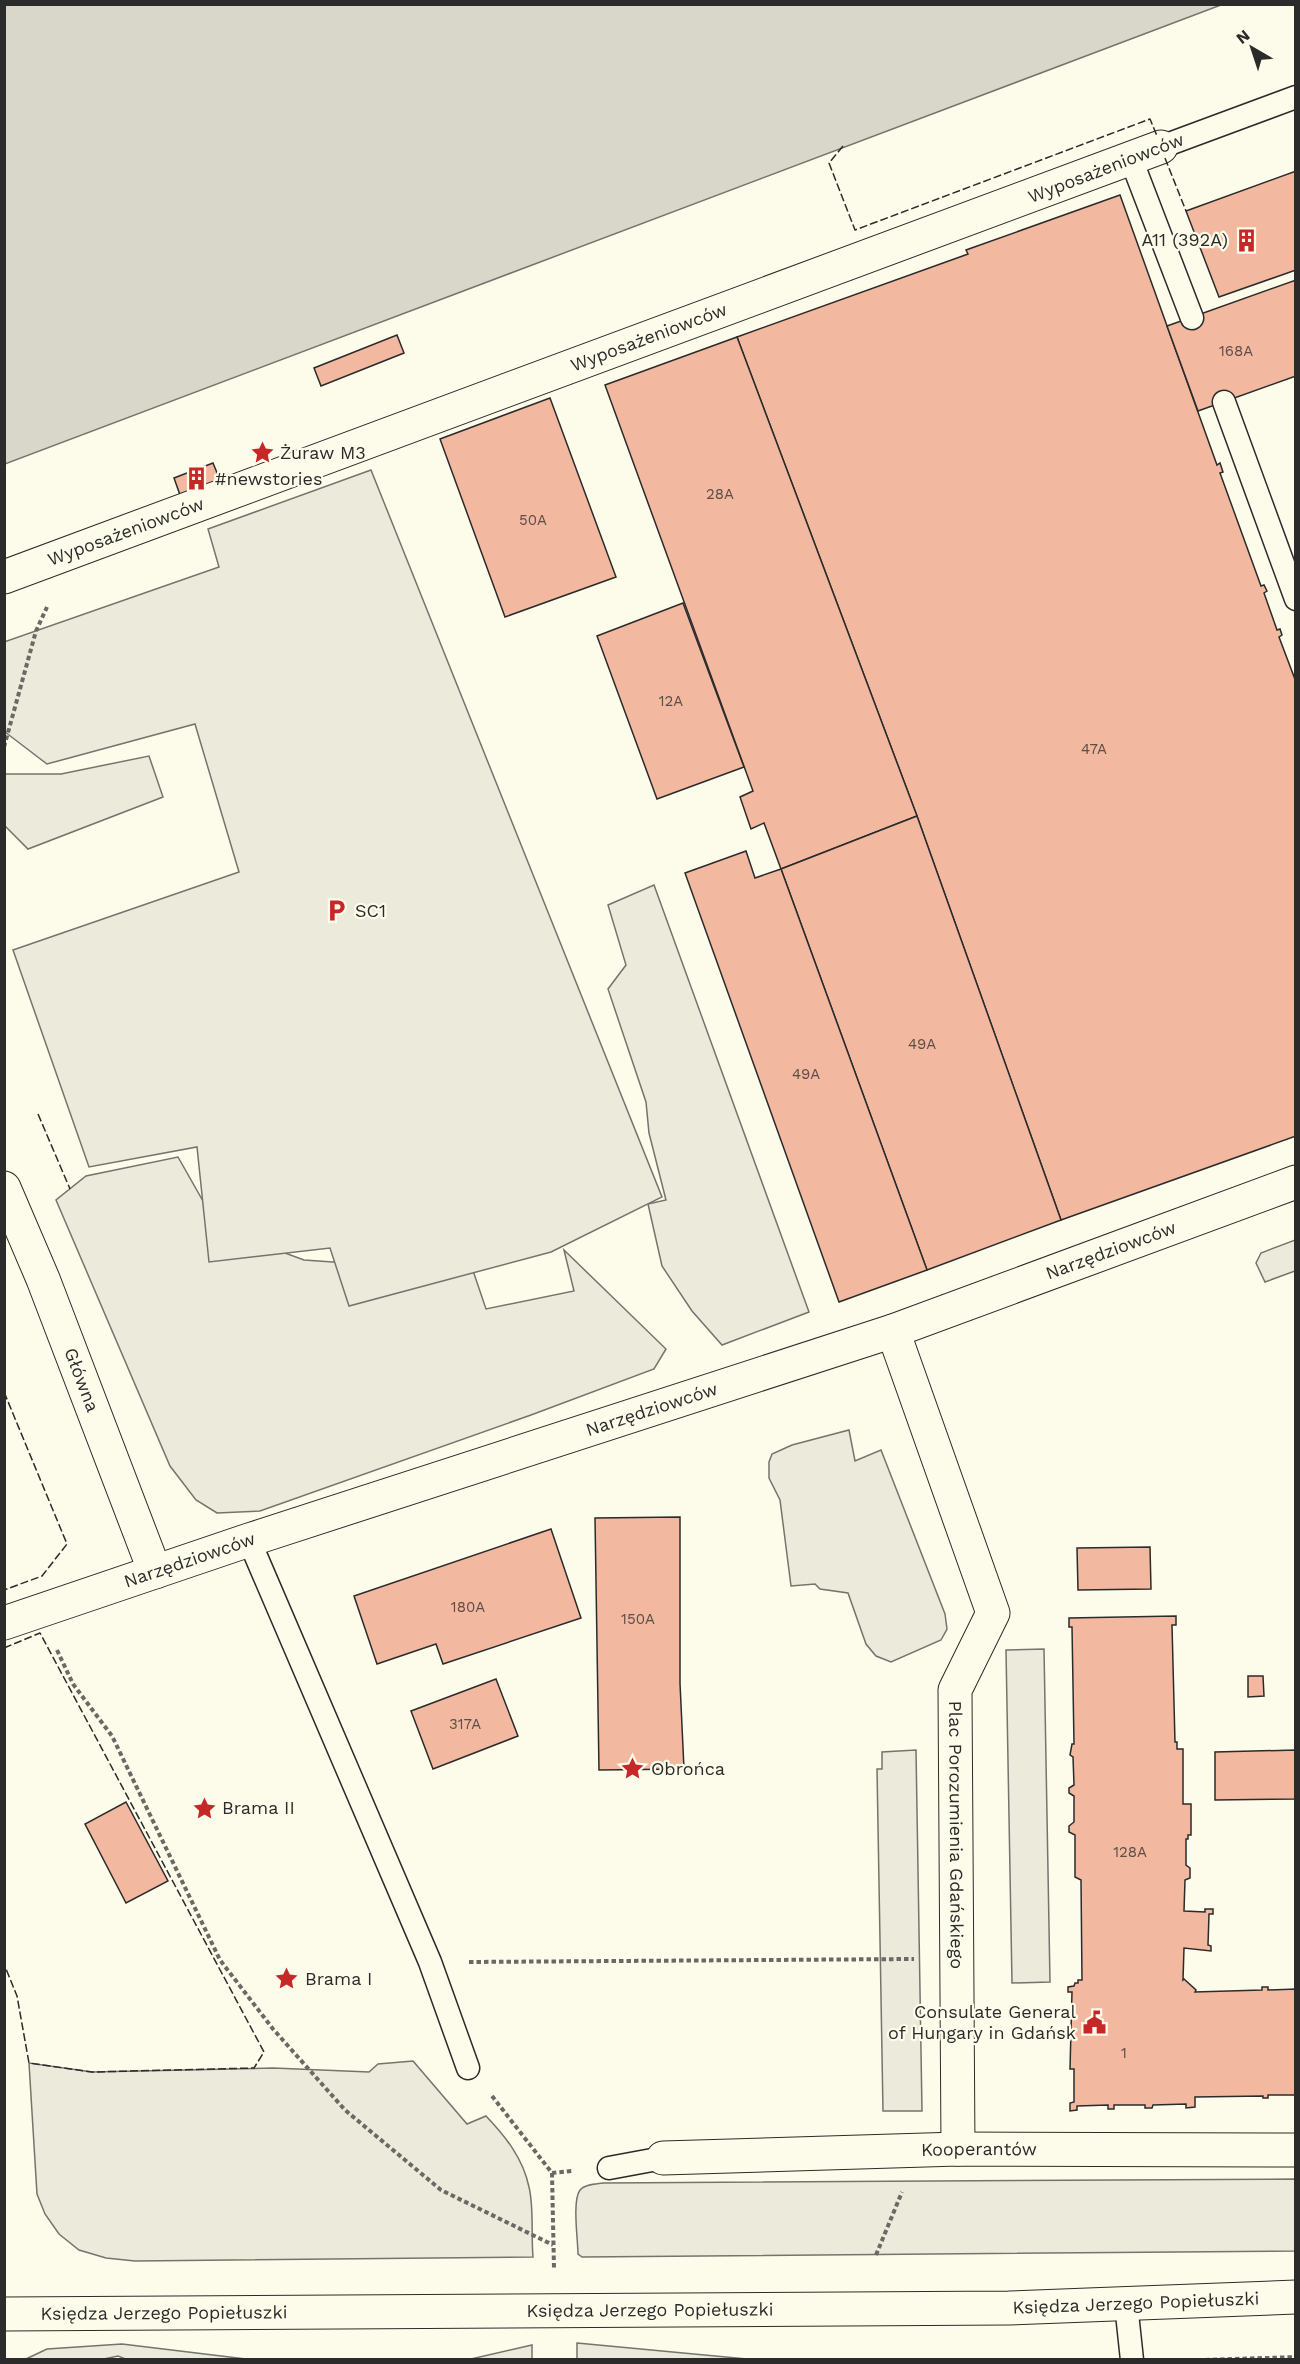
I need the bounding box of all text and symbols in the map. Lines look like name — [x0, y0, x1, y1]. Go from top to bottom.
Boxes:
north arrow — [1222, 18, 1282, 78]
text: N — [1232, 26, 1253, 48]
street label: Wyposażeniowców — [1025, 128, 1187, 207]
building icon: A11 (392A) — [1233, 227, 1259, 253]
place label: A11 (392A) — [1141, 229, 1228, 250]
street label: Wyposażeniowców — [568, 298, 730, 375]
house number: 168A — [1219, 342, 1253, 360]
place icon: Żuraw M3 — [249, 440, 275, 466]
place label: Żuraw M3 — [280, 442, 366, 463]
building icon: #newstories — [184, 466, 210, 492]
place label: #newstories — [215, 468, 323, 489]
house number: 28A — [706, 485, 734, 503]
street label: Wyposażeniowców — [45, 493, 207, 570]
house number: 50A — [519, 511, 547, 529]
house number: 12A — [659, 692, 683, 710]
house number: 47A — [1081, 740, 1107, 758]
parking icon: SC1 — [324, 898, 350, 924]
place label: SC1 — [355, 900, 386, 921]
house number: 49A — [908, 1035, 936, 1053]
house number: 49A — [792, 1065, 820, 1083]
street label: Narzędziowców — [1043, 1216, 1179, 1284]
street label: Główna — [60, 1345, 104, 1415]
street label: Narzędziowców — [583, 1378, 720, 1440]
street label: Narzędziowców — [121, 1528, 258, 1592]
house number: 180A — [451, 1598, 485, 1616]
house number: 150A — [621, 1610, 655, 1628]
street label: Plac Porozumienia Gdańskiego — [945, 1701, 968, 1969]
house number: 317A — [449, 1715, 481, 1733]
place icon: Obrońca — [620, 1756, 646, 1782]
place label: Obrońca — [651, 1758, 725, 1779]
place icon: Brama II — [191, 1795, 217, 1821]
place label: Brama II — [222, 1797, 295, 1818]
house number: 128A — [1113, 1843, 1147, 1861]
place icon: Brama I — [274, 1966, 300, 1992]
place label: Brama I — [305, 1968, 372, 1989]
place label: Consulate General of Hungary in Gdańsk — [888, 2001, 1076, 2043]
public building icon: Consulate General of Hungary in Gdańsk — [1081, 2009, 1107, 2035]
house number: 1 — [1121, 2044, 1127, 2062]
street label: Kooperantów — [921, 2138, 1037, 2160]
street label: Księdza Jerzego Popiełuszki — [1012, 2287, 1260, 2318]
street label: Księdza Jerzego Popiełuszki — [526, 2298, 773, 2321]
street label: Księdza Jerzego Popiełuszki — [40, 2301, 288, 2324]

